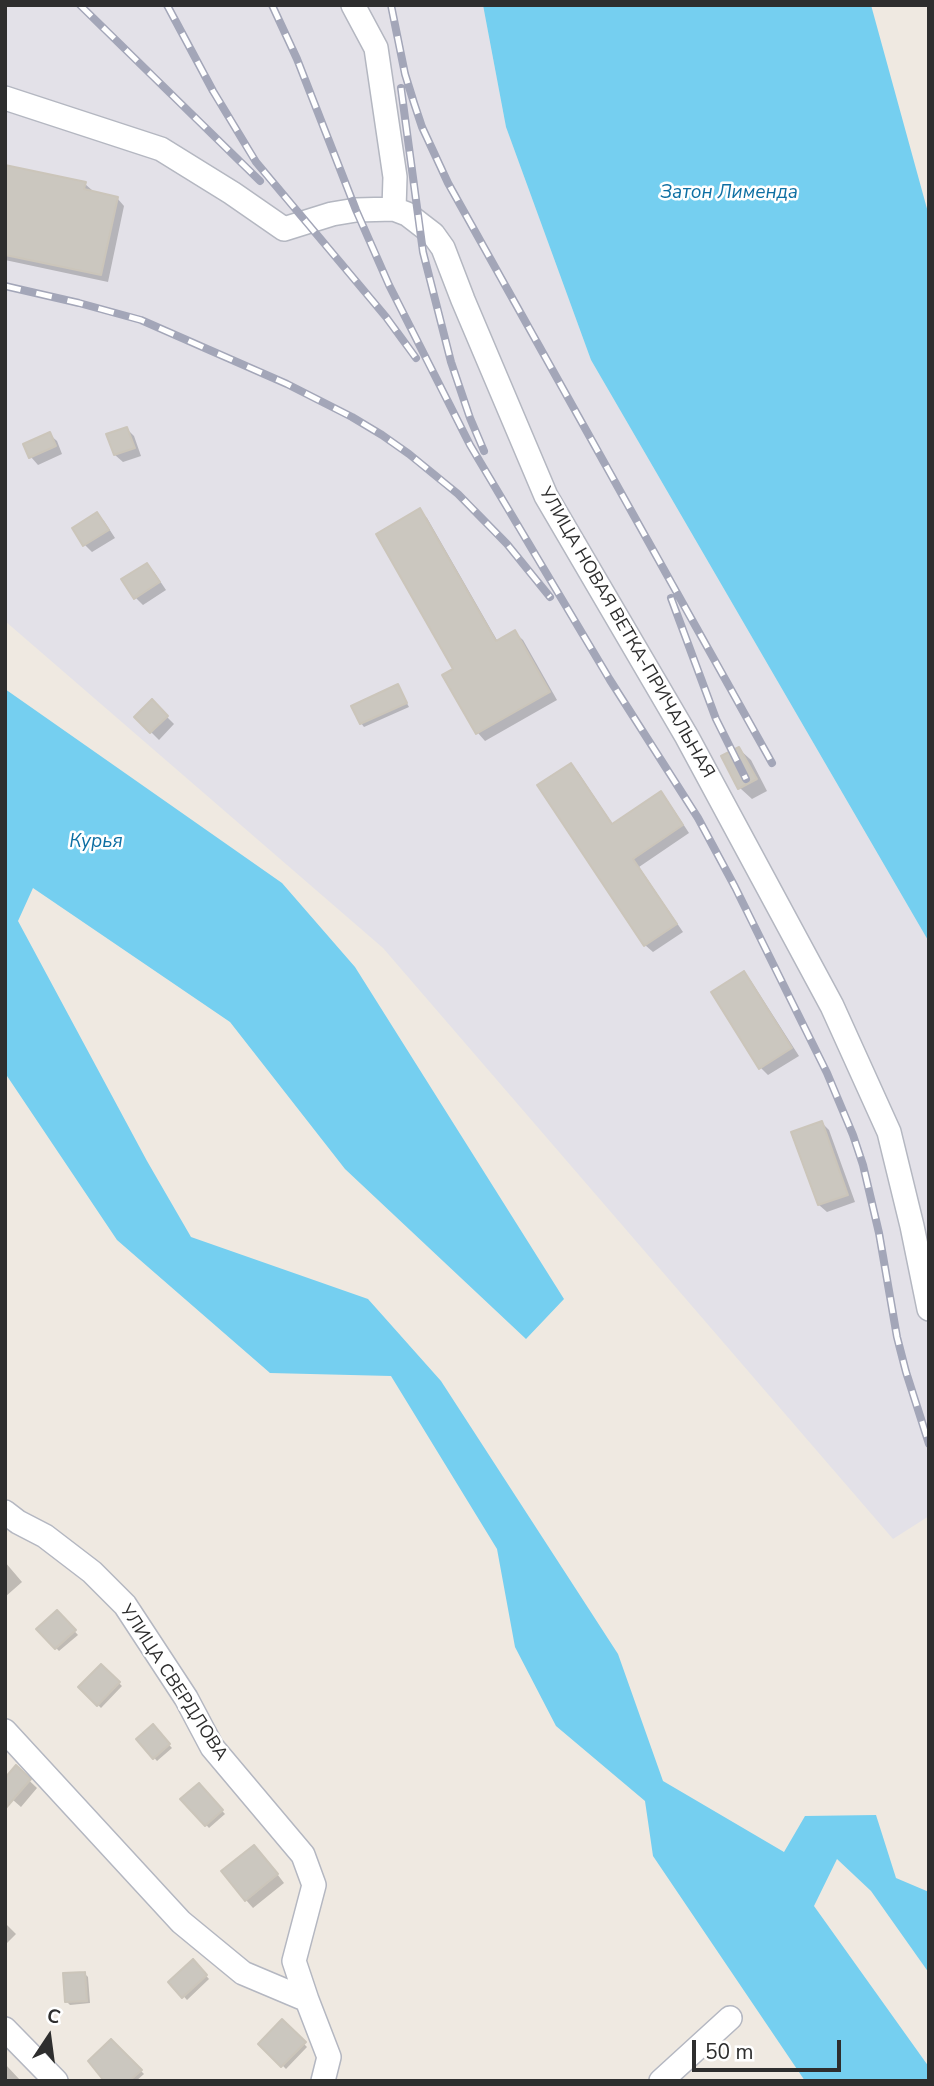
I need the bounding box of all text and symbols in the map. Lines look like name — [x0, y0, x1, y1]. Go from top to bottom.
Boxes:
water label: Затон Лименда — [660, 182, 798, 204]
street label: УЛИЦА НОВАЯ ВЕТКА-ПРИЧАЛЬНАЯ — [534, 484, 718, 782]
water label: Курья — [69, 831, 123, 853]
street label: УЛИЦА СВЕРДЛОВА — [114, 1601, 232, 1765]
north arrow — [14, 2002, 84, 2072]
text: С — [45, 2002, 63, 2031]
scale bar — [696, 2026, 845, 2070]
text: 50 m — [705, 2038, 754, 2066]

